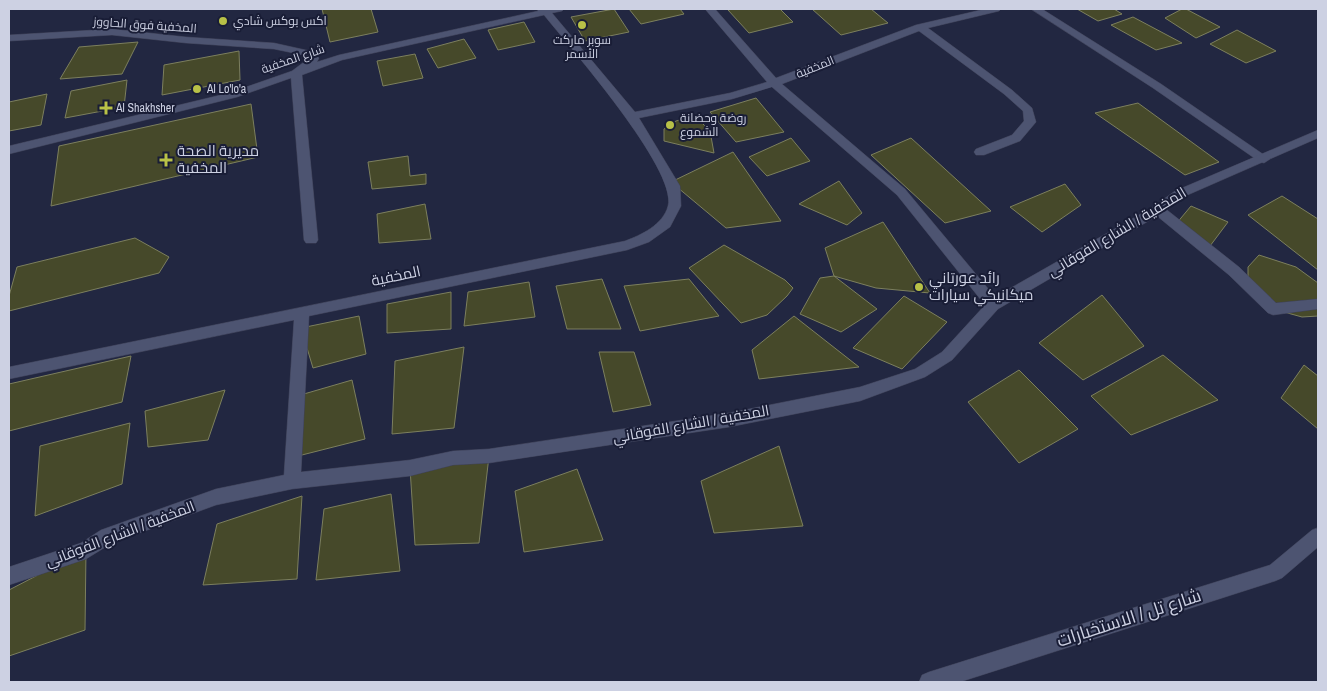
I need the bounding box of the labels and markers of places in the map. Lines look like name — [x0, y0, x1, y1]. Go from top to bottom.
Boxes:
place label: اكس بوكس شادي — [233, 13, 327, 31]
marker: اكس بوكس شادي — [217, 15, 229, 27]
marker: سوبر ماركت الأسمر — [576, 19, 588, 31]
place label: سوبر ماركت الأسمر — [553, 32, 611, 62]
place label: Al Lo'lo'a — [206, 81, 247, 97]
marker: Al Lo'lo'a — [191, 83, 203, 95]
place label: Al Shakhsher — [115, 100, 175, 116]
marker: Al Shakhsher — [100, 102, 112, 114]
place label: روضة وحضانة الشموع — [680, 110, 746, 140]
marker: روضة وحضانة الشموع — [664, 119, 676, 131]
place label: مديرية الصحة المخفية — [177, 140, 259, 178]
marker: مديرية الصحة المخفية — [159, 153, 173, 167]
place label: رائد عورتاني ميكانيكي سيارات — [929, 267, 1033, 307]
marker: رائد عورتاني ميكانيكي سيارات — [913, 281, 925, 293]

